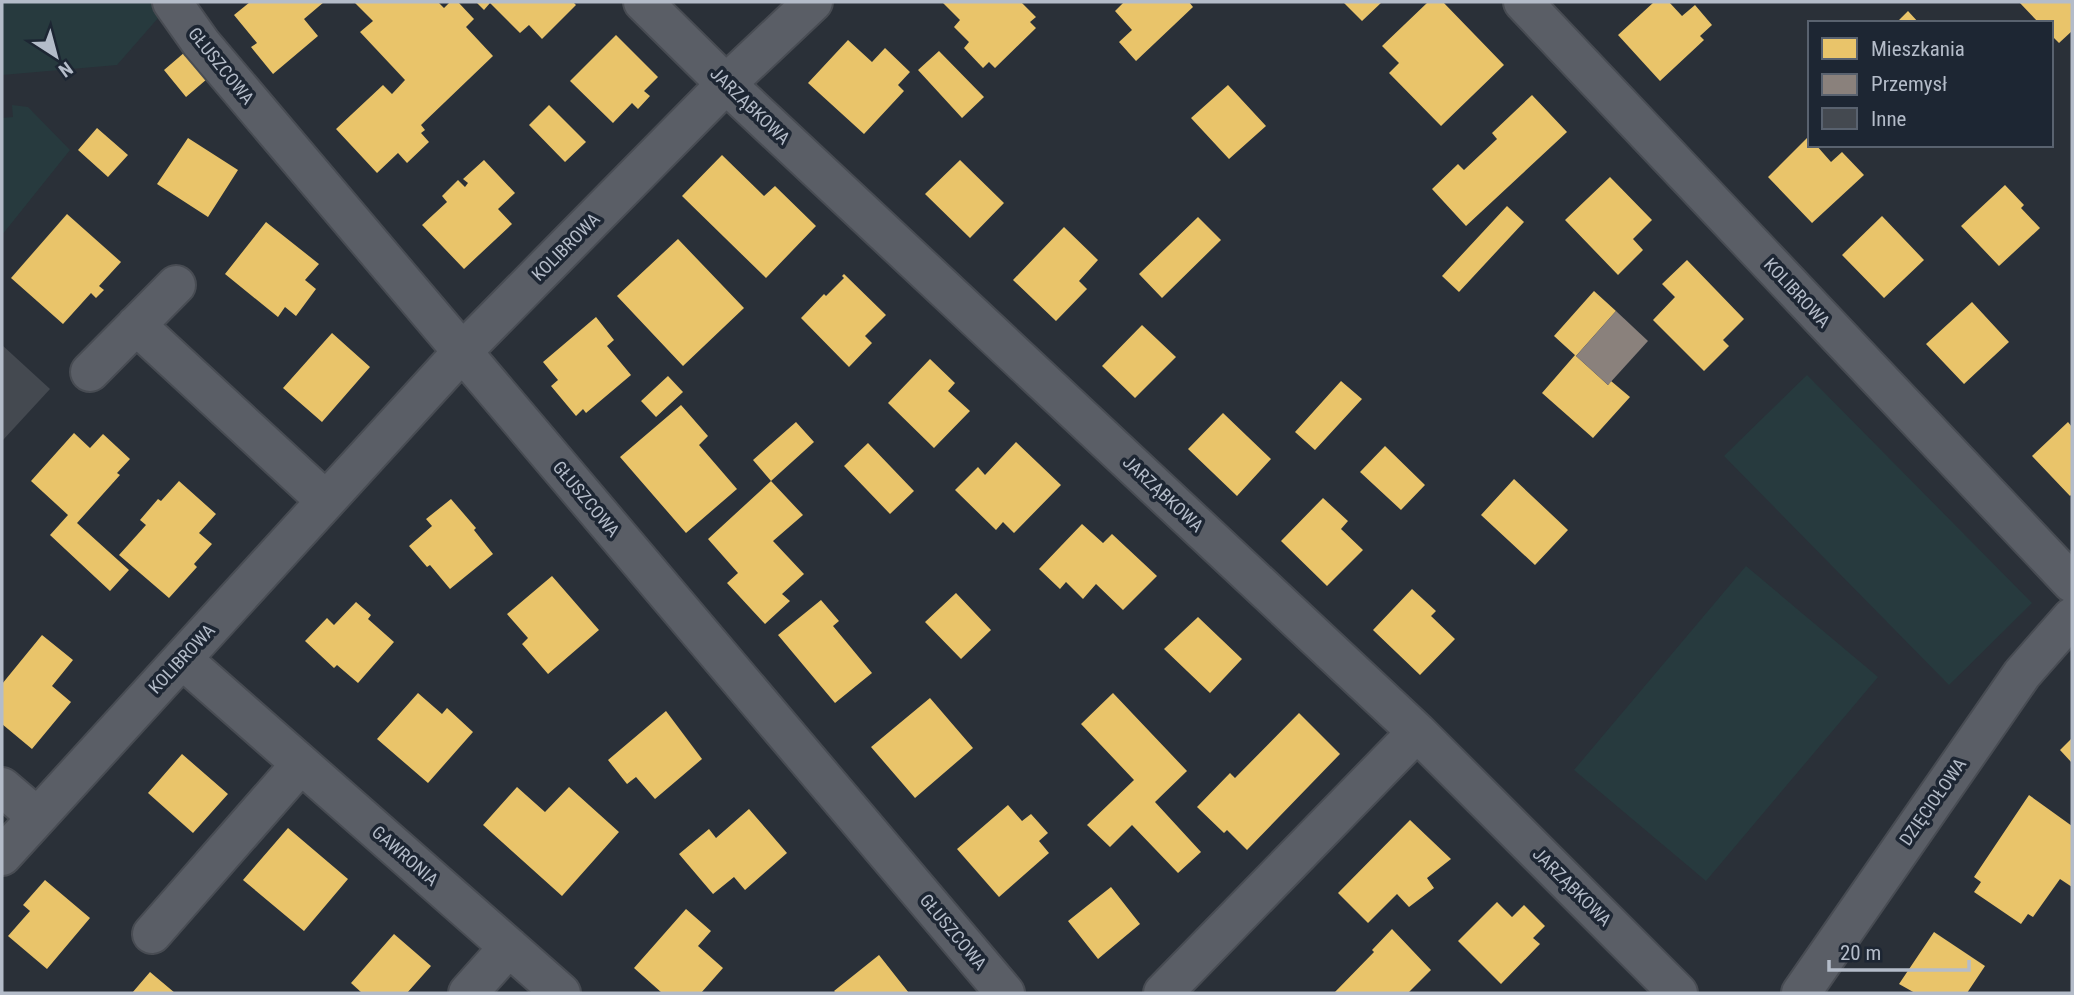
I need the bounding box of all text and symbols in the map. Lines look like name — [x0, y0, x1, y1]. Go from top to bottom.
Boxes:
north arrow — [21, 21, 91, 91]
legend — [1808, 21, 2053, 147]
street label: GŁUSZCOWA — [184, 23, 259, 109]
text: Mieszkania — [1871, 37, 1965, 61]
text: N — [54, 57, 77, 82]
street label: JARZĄBKOWA — [706, 63, 795, 149]
text: Przemysł — [1871, 72, 1947, 96]
text: Inne — [1871, 107, 1907, 131]
street label: KOLIBROWA — [527, 208, 604, 285]
street label: KOLIBROWA — [1760, 254, 1835, 332]
street label: JARZĄBKOWA — [1119, 451, 1208, 537]
street label: GŁUSZCOWA — [549, 456, 625, 541]
street label: KOLIBROWA — [144, 619, 220, 698]
street label: DZIĘCIOŁOWA — [1895, 754, 1971, 849]
street label: GAWRONIA — [368, 821, 443, 890]
street label: JARZĄBKOWA — [1529, 843, 1616, 931]
street label: GŁUSZCOWA — [916, 889, 992, 974]
scale bar — [1829, 928, 1969, 972]
text: 20 m — [1840, 941, 1881, 965]

